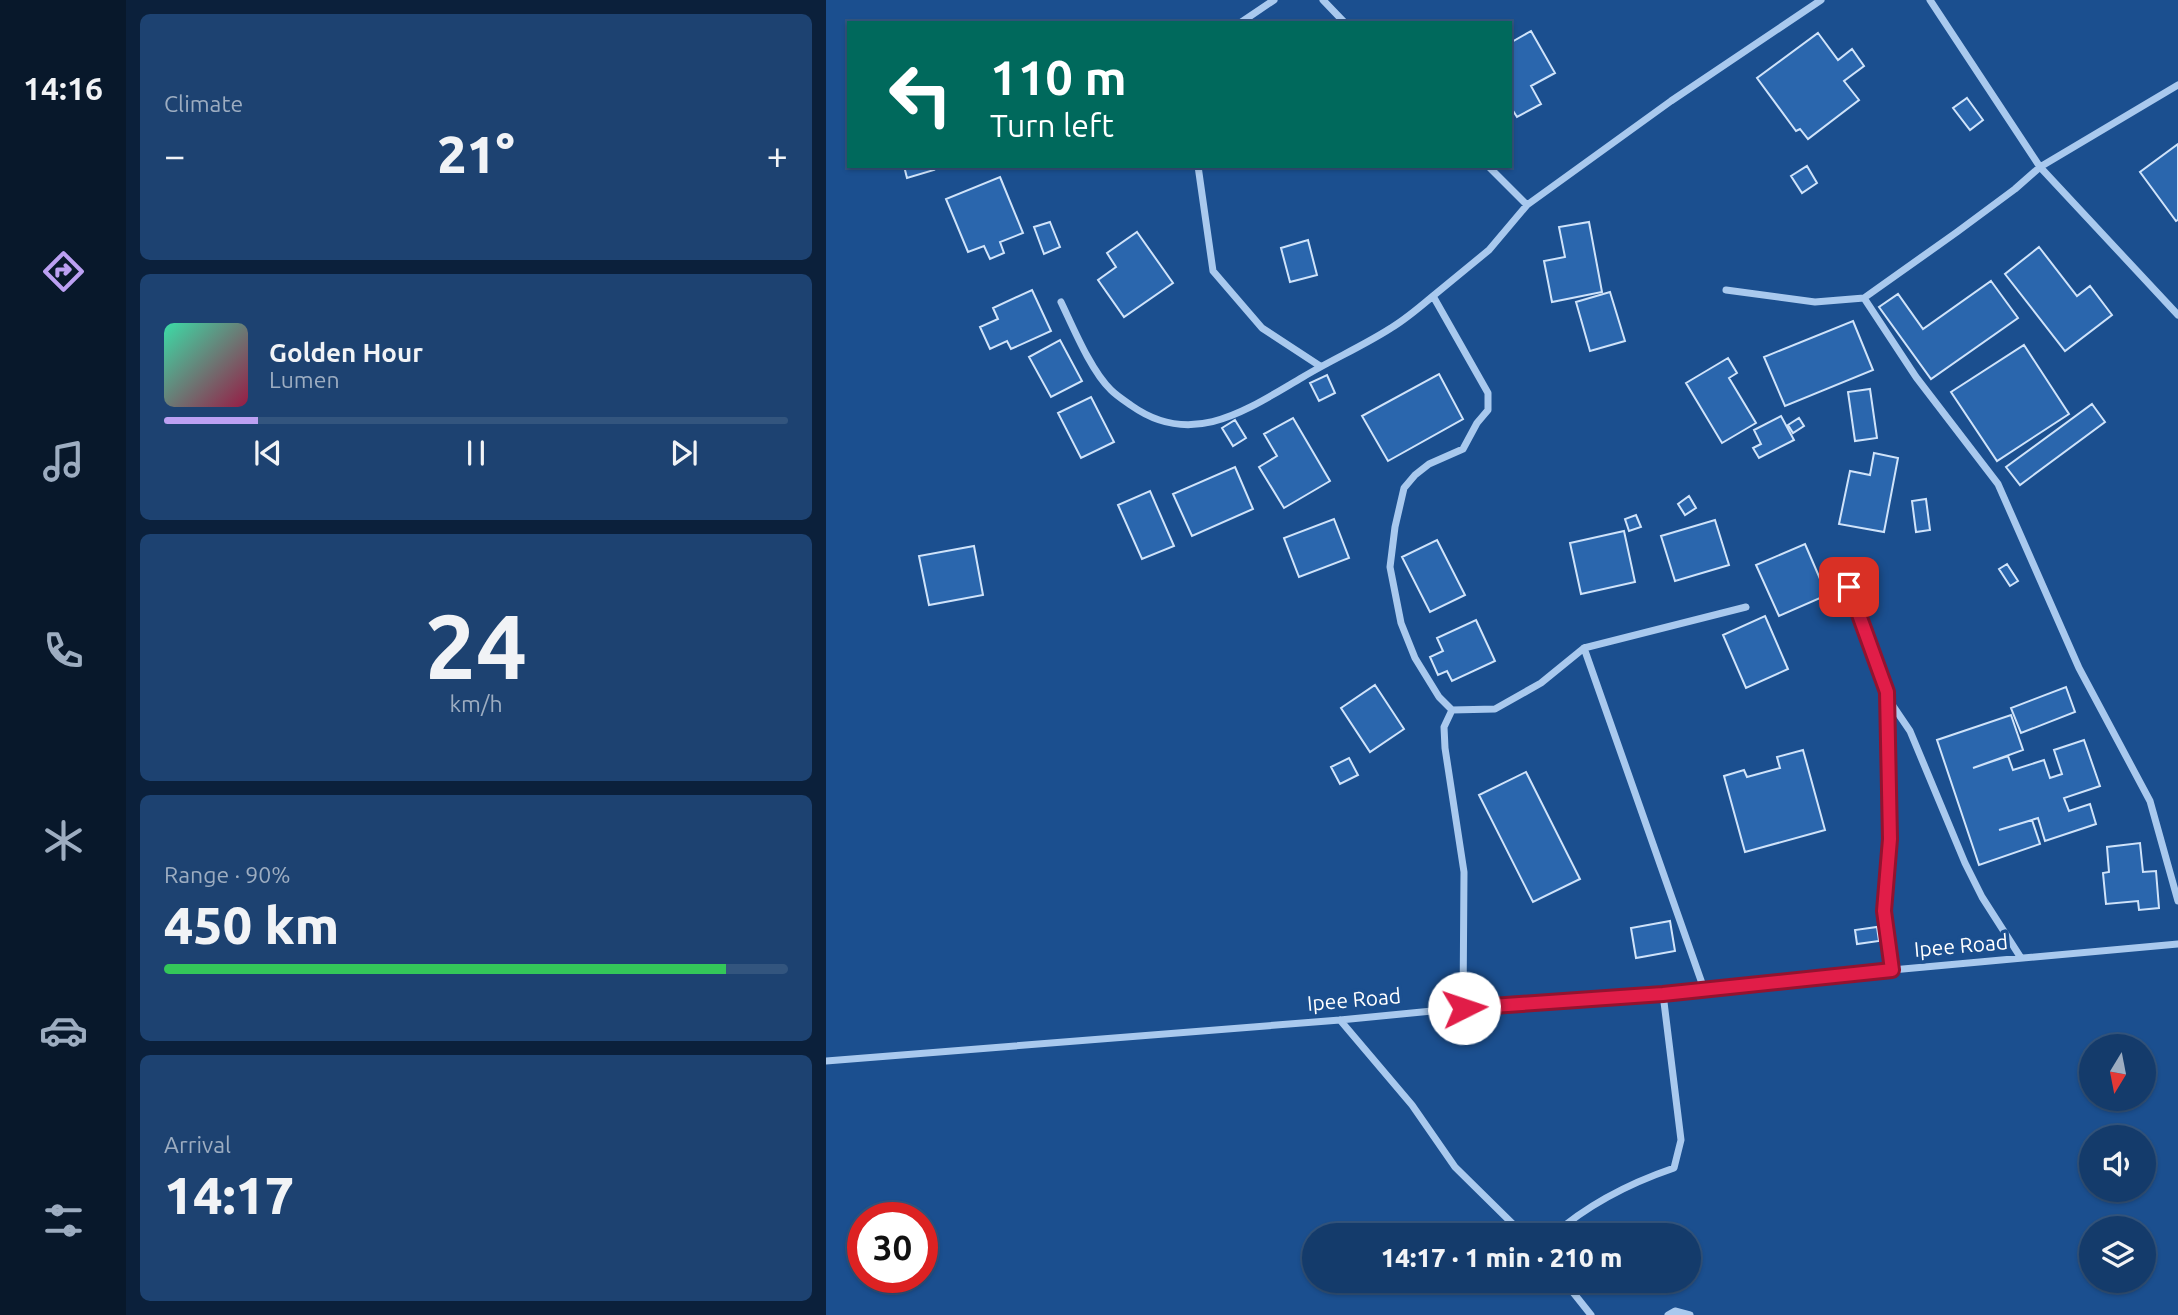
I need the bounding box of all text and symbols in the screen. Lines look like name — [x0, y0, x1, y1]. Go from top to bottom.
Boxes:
icon: left — [875, 49, 966, 140]
text: 110 m — [990, 49, 1127, 104]
text: 14:16 — [23, 70, 103, 106]
text: Climate — [164, 91, 243, 116]
text: Turn left — [990, 107, 1114, 143]
text: 21° — [437, 125, 515, 183]
text: − — [164, 134, 185, 176]
text: + — [767, 134, 788, 176]
icon: directions — [39, 247, 88, 296]
text: Golden Hour — [269, 338, 423, 367]
text: Lumen — [269, 367, 340, 392]
icon: previous — [249, 434, 287, 472]
icon: pause — [457, 434, 495, 472]
icon: next — [665, 434, 703, 472]
icon: music — [39, 437, 88, 486]
pin — [1819, 557, 1879, 617]
icon: arrive — [1830, 568, 1868, 606]
text: 24 — [425, 594, 527, 696]
icon: phone — [39, 626, 88, 675]
text: km/h — [449, 691, 503, 716]
icon: climate — [39, 816, 88, 865]
text: Range · 90% — [164, 862, 291, 887]
text: 450 km — [164, 896, 339, 954]
street label: Ipee Road — [1913, 929, 2009, 961]
position arrow — [1427, 971, 1501, 1045]
street label: Ipee Road — [1306, 983, 1402, 1015]
icon: car — [39, 1006, 88, 1055]
north arrow — [2079, 1034, 2156, 1111]
map controls — [2079, 1034, 2156, 1293]
button: sound — [2079, 1125, 2156, 1202]
text: Arrival — [164, 1132, 231, 1157]
text: 14:17 — [164, 1166, 294, 1224]
icon: filters — [39, 1196, 88, 1245]
speed limit sign: 30 — [847, 1202, 938, 1293]
button: layers — [2079, 1216, 2156, 1293]
text: 14:17 · 1 min · 210 m — [1381, 1243, 1622, 1272]

